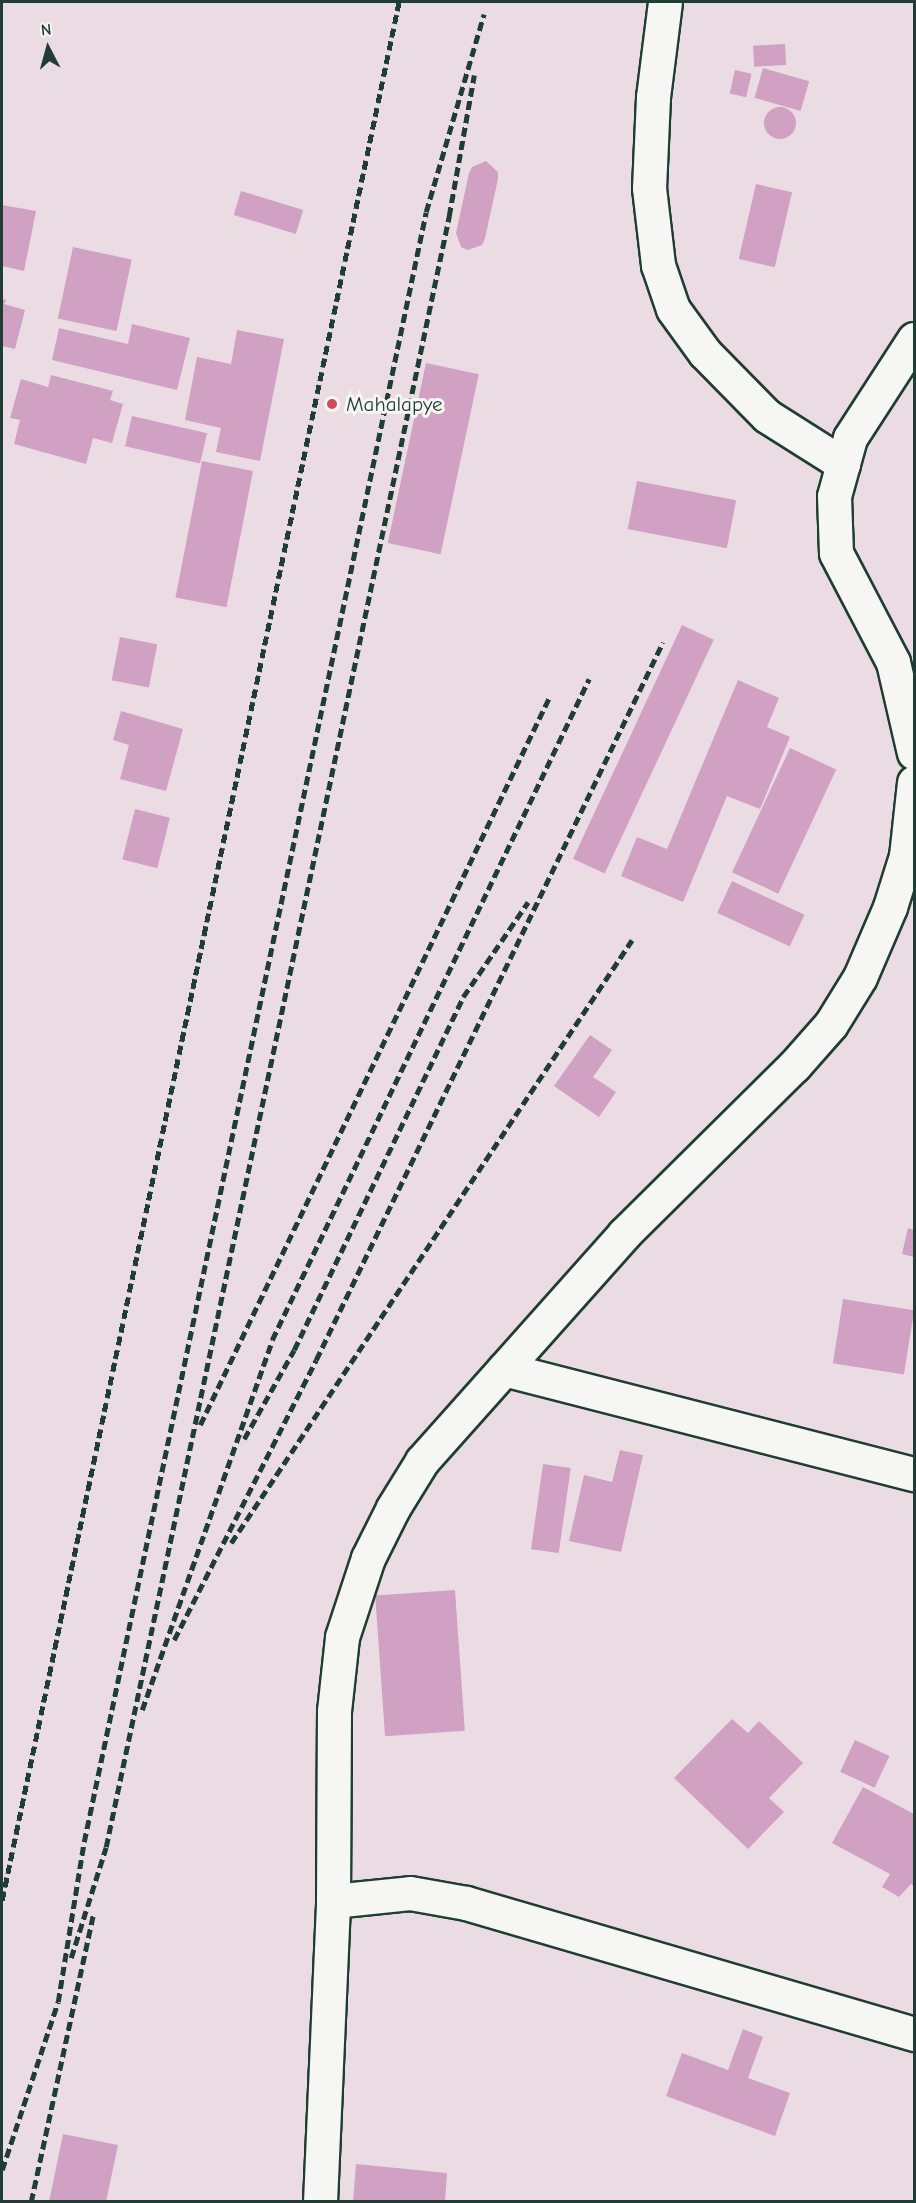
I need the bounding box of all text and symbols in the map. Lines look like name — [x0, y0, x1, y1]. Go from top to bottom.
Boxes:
north arrow — [18, 18, 78, 78]
text: N — [40, 21, 52, 40]
place label: Mahalapye — [346, 391, 443, 417]
marker: Mahalapye — [323, 395, 341, 413]

